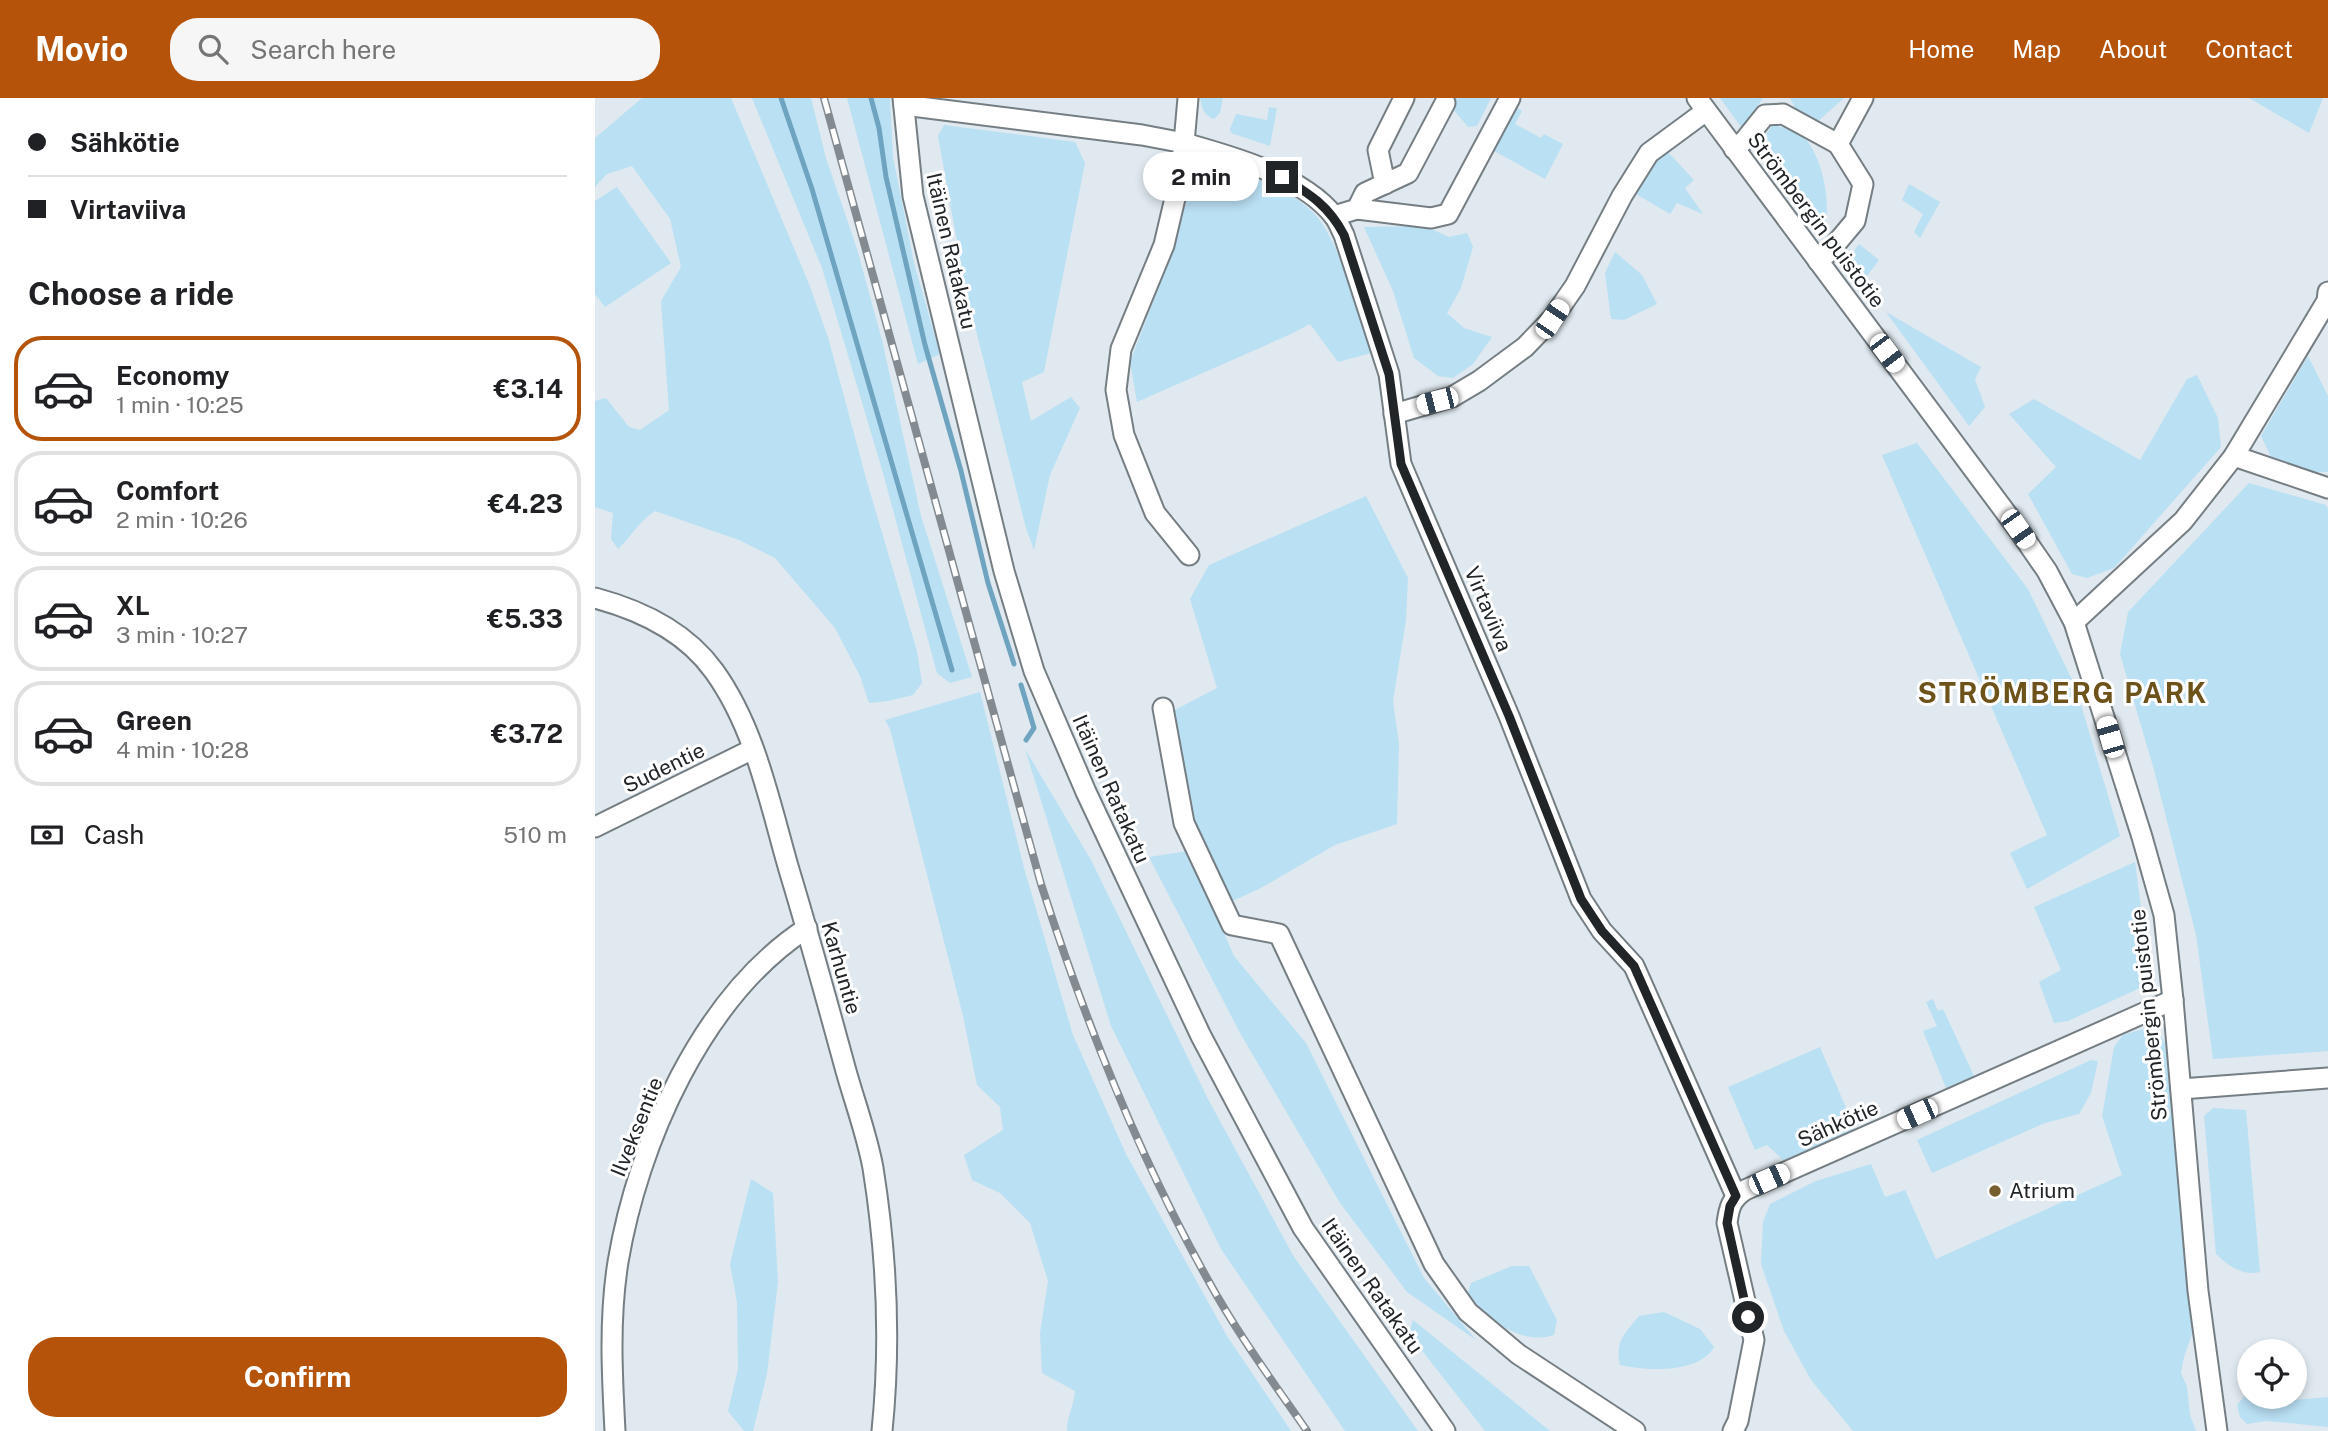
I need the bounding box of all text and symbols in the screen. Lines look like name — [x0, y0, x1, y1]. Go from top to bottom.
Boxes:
search box — [170, 18, 660, 81]
text: Movio — [35, 30, 128, 68]
icon: search — [194, 30, 232, 68]
text: Search here — [250, 34, 396, 65]
text: Home — [1908, 35, 1974, 63]
text: Map — [2012, 35, 2061, 63]
text: About — [2099, 35, 2167, 63]
text: Contact — [2205, 35, 2293, 63]
text: Sähkötie — [70, 127, 180, 158]
street label: Strömbergin puistotie — [1742, 127, 1890, 312]
callout: 2 min — [1142, 153, 1257, 202]
route end — [1266, 161, 1298, 193]
text: 2 min — [1171, 163, 1231, 190]
street label: Itäinen Ratakatu — [921, 170, 982, 332]
text: Virtaviiva — [70, 194, 186, 225]
text: Choose a ride — [28, 275, 234, 312]
car — [1532, 296, 1573, 342]
car — [1866, 330, 1909, 376]
icon: car — [32, 357, 95, 420]
text: Economy — [116, 360, 229, 391]
text: €3.14 — [494, 373, 563, 404]
car — [1415, 386, 1460, 416]
text: 1 min · 10:25 — [116, 391, 244, 418]
icon: car — [32, 472, 95, 535]
text: Comfort — [116, 475, 219, 506]
text: €4.23 — [488, 488, 563, 519]
text: 2 min · 10:26 — [116, 506, 248, 533]
car — [1998, 506, 2039, 552]
street label: Virtaviiva — [1459, 563, 1518, 655]
icon: car — [32, 587, 95, 650]
text: XL — [116, 590, 150, 621]
text: €5.33 — [487, 603, 563, 634]
text: 3 min · 10:27 — [116, 621, 248, 648]
district label: STRÖMBERG PARK — [1918, 676, 2208, 709]
icon: car — [32, 702, 95, 765]
text: Green — [116, 705, 192, 736]
street label: Itäinen Ratakatu — [1068, 711, 1155, 867]
car — [2095, 714, 2126, 760]
text: €3.72 — [491, 718, 563, 749]
text: 4 min · 10:28 — [116, 736, 249, 763]
street label: Sudentie — [619, 737, 709, 798]
icon: cash — [28, 816, 66, 854]
text: Cash — [84, 819, 144, 850]
text: 510 m — [503, 821, 567, 848]
street label: Strömbergin puistotie — [2125, 908, 2172, 1122]
street label: Karhuntie — [816, 919, 867, 1017]
street label: Ilveksentie — [605, 1073, 668, 1180]
street label: Sähkötie — [1794, 1095, 1882, 1152]
car — [1894, 1096, 1941, 1132]
car — [1746, 1161, 1793, 1197]
place label: Atrium — [2009, 1178, 2075, 1203]
marker: Atrium — [1987, 1183, 2003, 1199]
street label: Itäinen Ratakatu — [1316, 1213, 1429, 1358]
route start — [1732, 1301, 1764, 1333]
button: Confirm — [28, 1337, 567, 1417]
map controls — [2237, 1339, 2307, 1409]
button: locate — [2237, 1339, 2307, 1409]

